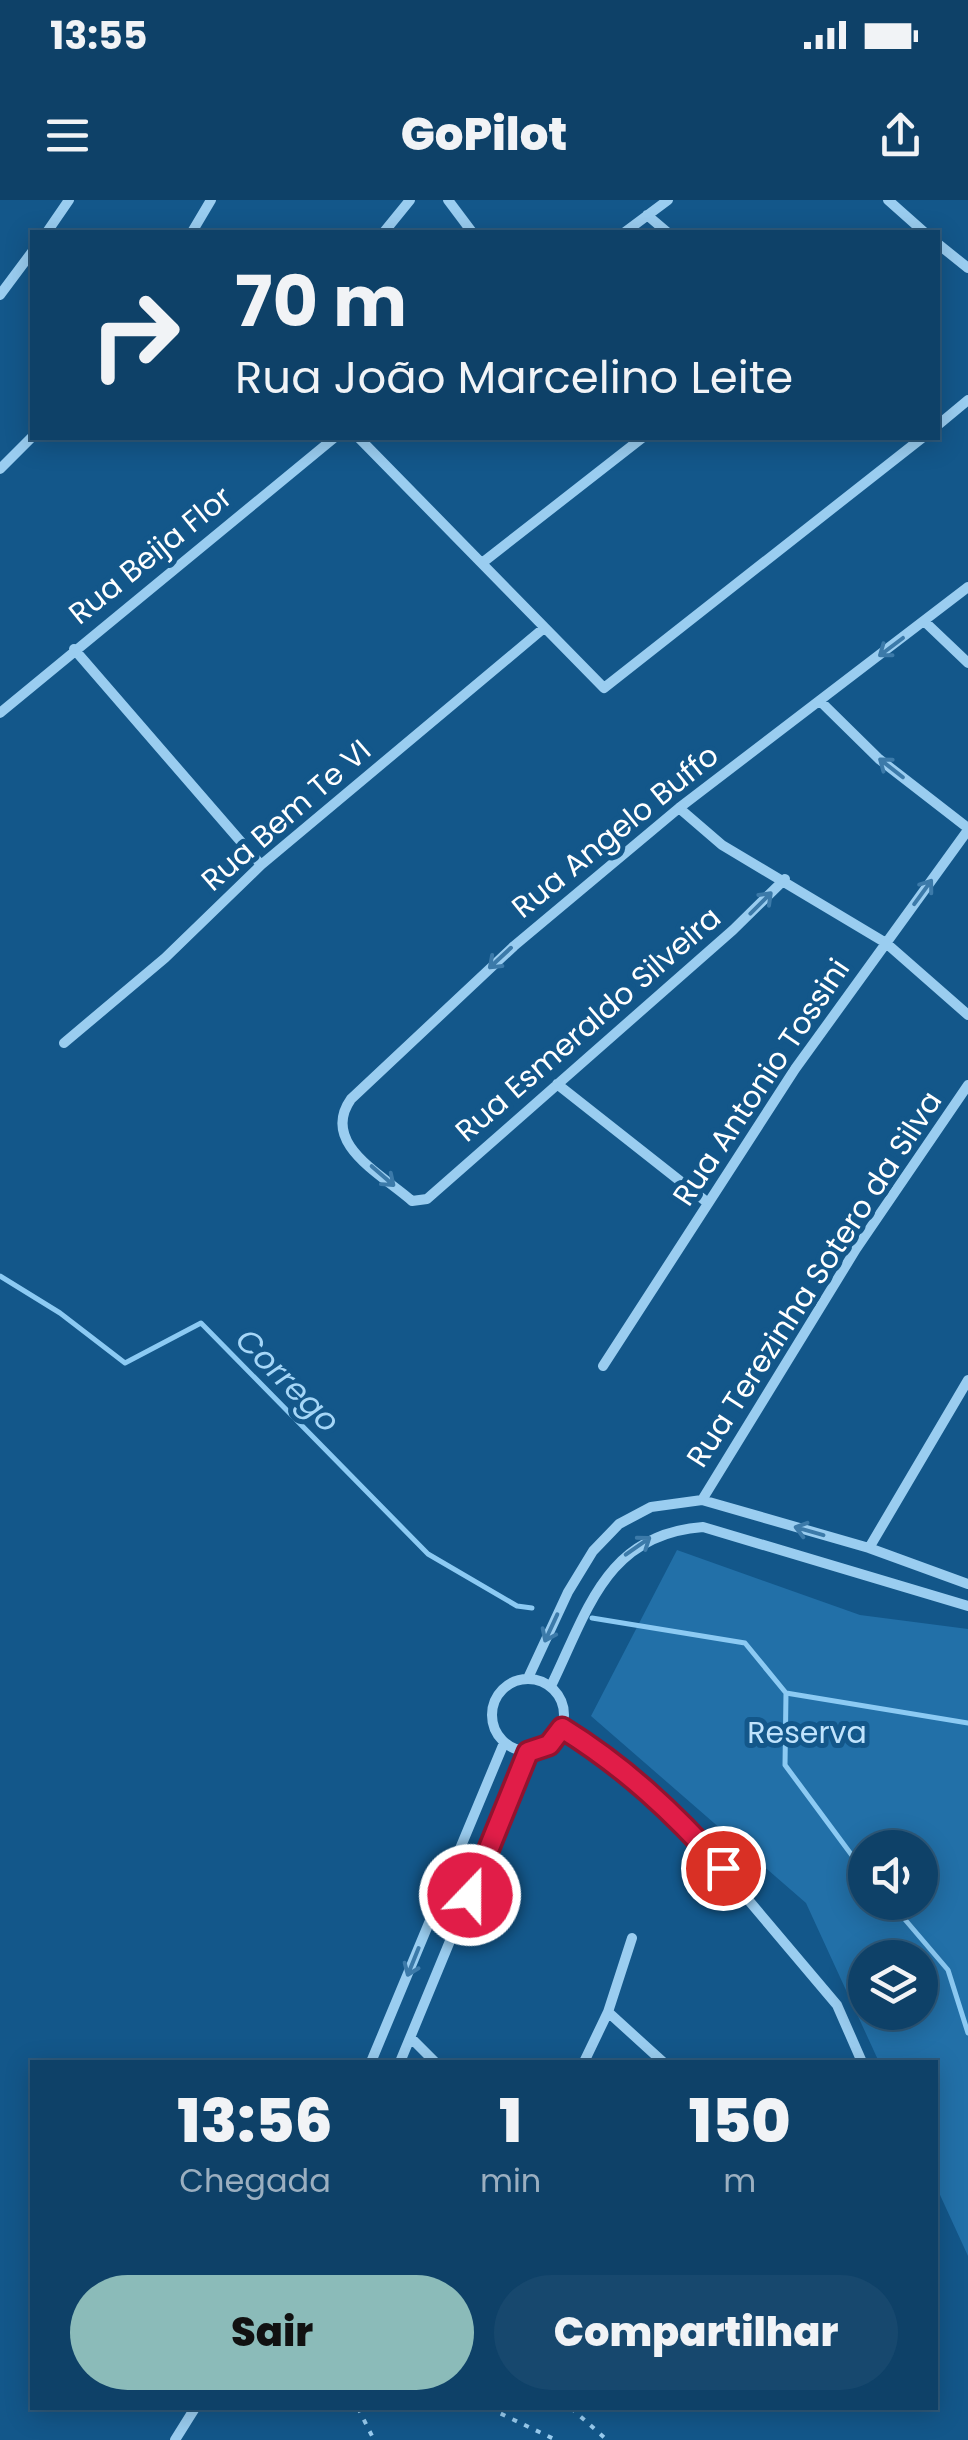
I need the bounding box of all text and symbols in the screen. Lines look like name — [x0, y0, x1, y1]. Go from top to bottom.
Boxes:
text: 13:55 — [50, 9, 147, 62]
text: GoPilot — [401, 103, 567, 166]
icon: menu — [40, 108, 95, 163]
icon: share — [873, 108, 928, 163]
text: 70 m — [235, 252, 407, 351]
icon: right — [70, 270, 200, 400]
text: Rua João Marcelino Leite — [235, 346, 793, 409]
street label: Rua Beija Flor — [59, 476, 241, 634]
one-way arrow — [878, 636, 905, 657]
street label: Rua Bem Te VI — [192, 729, 380, 901]
street label: Rua Angelo Buffo — [502, 734, 728, 928]
one-way arrow — [878, 758, 905, 779]
one-way arrow — [912, 879, 933, 906]
one-way arrow — [748, 891, 772, 915]
street label: Rua Esmeraldo Silveira — [446, 896, 730, 1152]
one-way arrow — [489, 946, 513, 970]
street label: Rua Antonio Tossini — [662, 950, 860, 1214]
street label: Rua Terezinha Sotero da Silva — [676, 1082, 952, 1476]
one-way arrow — [370, 1165, 395, 1188]
water label: Corrego — [226, 1318, 350, 1442]
one-way arrow — [794, 1521, 826, 1539]
one-way arrow — [623, 1536, 651, 1557]
one-way arrow — [541, 1612, 559, 1643]
park label: Reserva — [747, 1711, 867, 1754]
pin — [681, 1826, 766, 1911]
map controls — [848, 1830, 938, 2030]
button: sound — [848, 1830, 938, 1920]
icon: arrive — [696, 1841, 751, 1896]
position arrow — [418, 1843, 522, 1947]
button: layers — [848, 1940, 938, 2030]
one-way arrow — [403, 1946, 421, 1977]
text: 13:56 — [177, 2079, 333, 2163]
text: 1 — [499, 2079, 522, 2163]
text: 150 — [689, 2079, 791, 2163]
text: Chegada — [179, 2158, 331, 2203]
text: min — [480, 2158, 541, 2203]
text: m — [723, 2158, 756, 2203]
button: Sair — [70, 2275, 474, 2390]
button: Compartilhar — [494, 2275, 898, 2390]

